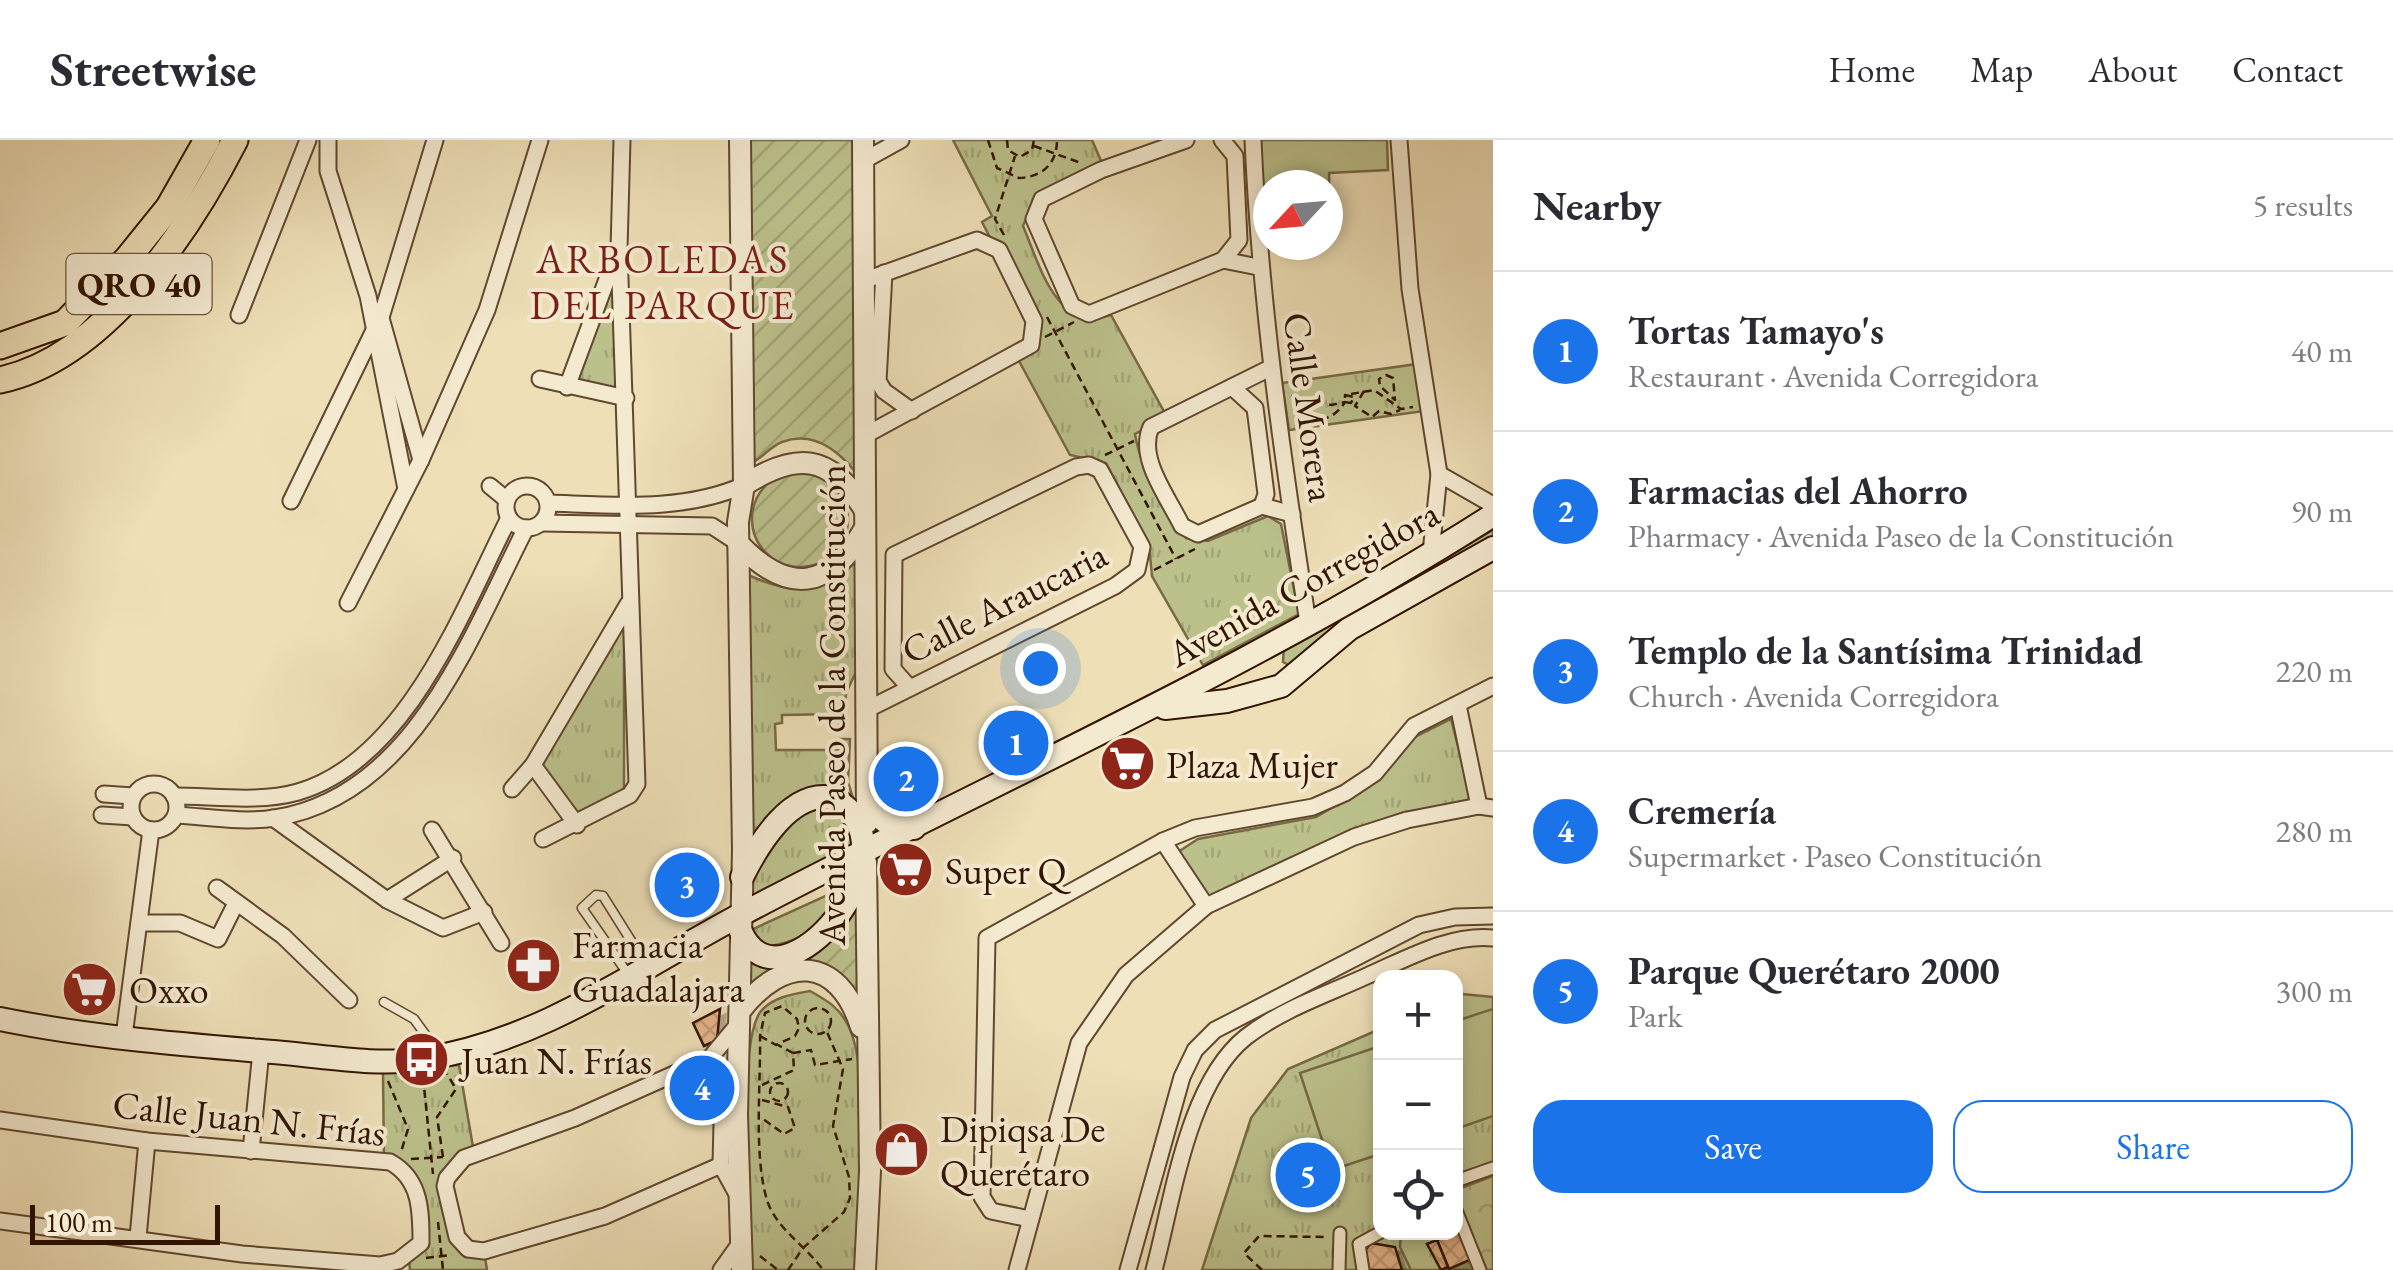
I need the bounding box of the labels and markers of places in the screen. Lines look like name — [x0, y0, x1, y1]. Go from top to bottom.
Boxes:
pin: 1 — [984, 706, 1048, 780]
supermarket icon: Plaza Mujer — [1097, 734, 1157, 794]
place label: Plaza Mujer — [1166, 740, 1338, 789]
pin: 2 — [874, 742, 938, 816]
supermarket icon: Super Q — [876, 840, 936, 900]
place label: Super Q — [945, 846, 1072, 895]
pin: 3 — [654, 848, 720, 922]
place label: Farmacia Guadalajara — [572, 920, 746, 1013]
pharmacy icon: Farmacia Guadalajara — [503, 936, 563, 996]
supermarket icon: Oxxo — [60, 959, 120, 1019]
place label: Oxxo — [129, 965, 209, 1014]
bus stop icon: Juan N. Frías — [392, 1030, 452, 1090]
place label: Juan N. Frías — [458, 1036, 652, 1085]
pin: 4 — [670, 1050, 734, 1126]
place label: Dipiqsa De Querétaro — [940, 1104, 1105, 1197]
shop icon: Dipiqsa De Querétaro — [871, 1120, 931, 1180]
pin: 5 — [1276, 1138, 1340, 1212]

